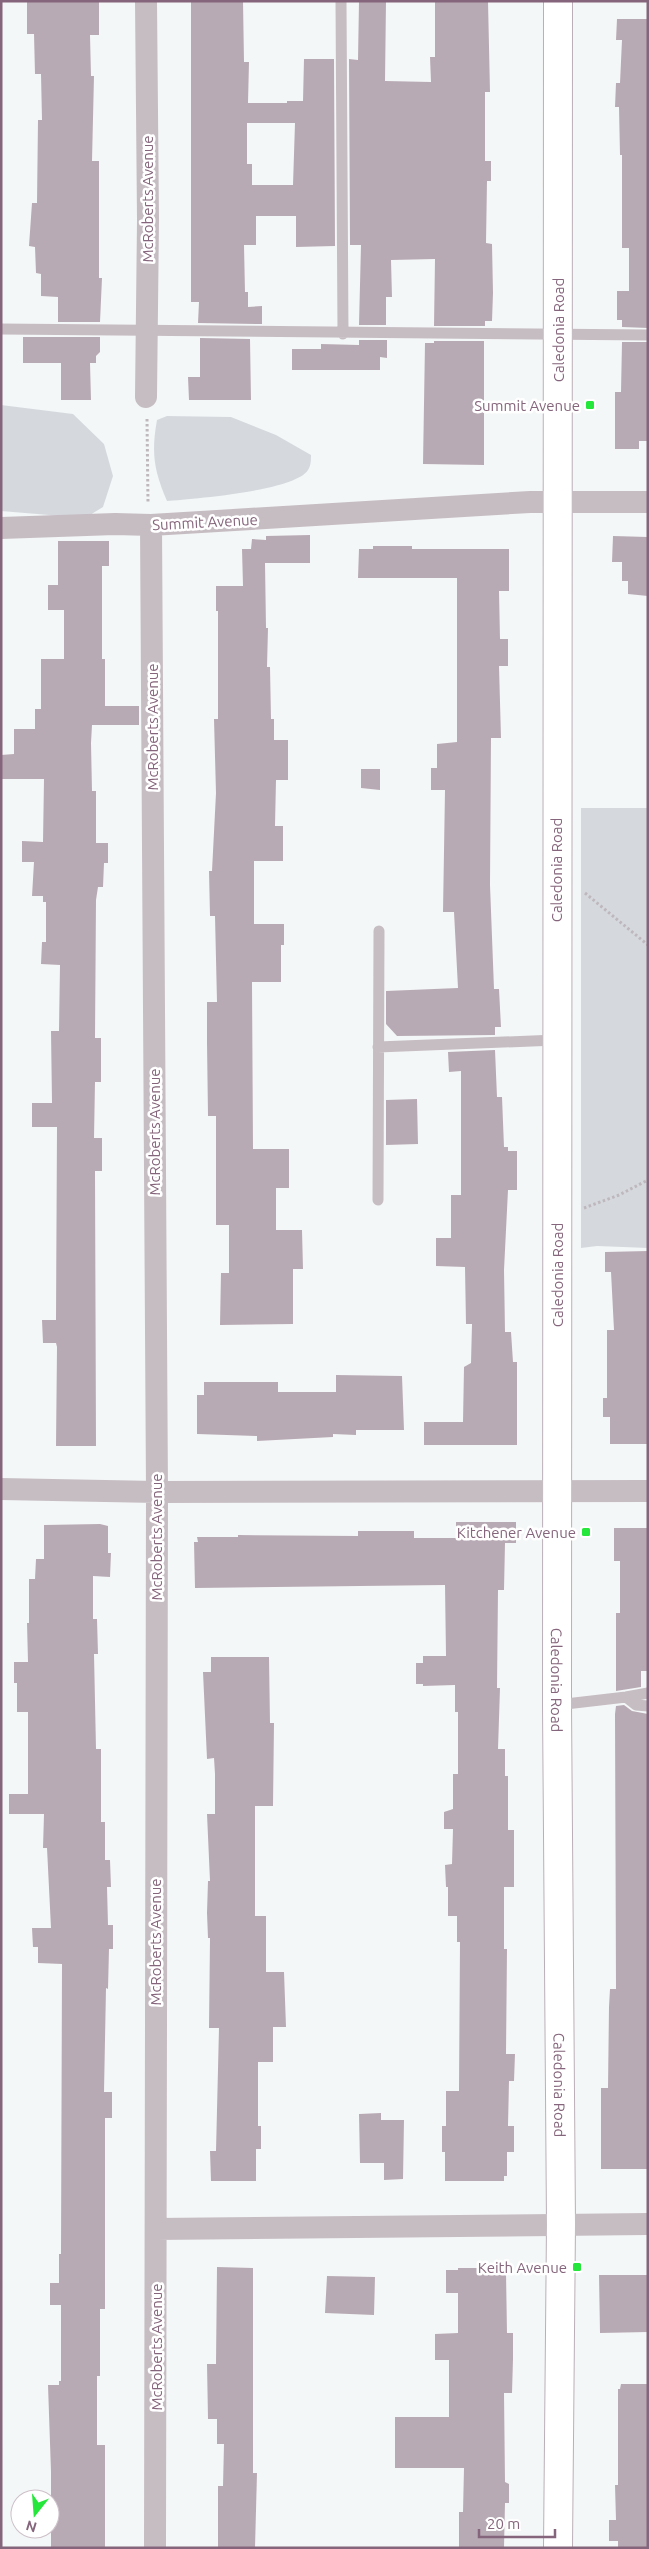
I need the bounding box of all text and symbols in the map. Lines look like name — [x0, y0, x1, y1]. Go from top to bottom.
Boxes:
street label: McRoberts Avenue — [139, 135, 156, 263]
street label: Caledonia Road — [550, 278, 567, 382]
place label: Summit Avenue — [474, 397, 580, 414]
marker: Summit Avenue — [584, 399, 596, 411]
street label: Summit Avenue — [152, 511, 258, 533]
street label: McRoberts Avenue — [144, 663, 161, 791]
street label: Caledonia Road — [548, 818, 565, 922]
street label: McRoberts Avenue — [146, 1068, 163, 1196]
street label: Caledonia Road — [549, 1223, 566, 1327]
street label: McRoberts Avenue — [148, 1473, 165, 1601]
place label: Kitchener Avenue — [457, 1524, 576, 1541]
marker: Kitchener Avenue — [580, 1526, 592, 1538]
street label: Caledonia Road — [548, 1628, 566, 1732]
street label: McRoberts Avenue — [147, 1878, 164, 2006]
street label: Caledonia Road — [551, 2033, 569, 2137]
place label: Keith Avenue — [478, 2259, 567, 2276]
marker: Keith Avenue — [571, 2261, 583, 2273]
street label: McRoberts Avenue — [148, 2283, 165, 2411]
north arrow — [10, 2489, 60, 2539]
scale bar — [479, 2506, 555, 2538]
text: 20 m — [487, 2515, 520, 2532]
text: N — [24, 2517, 39, 2536]

